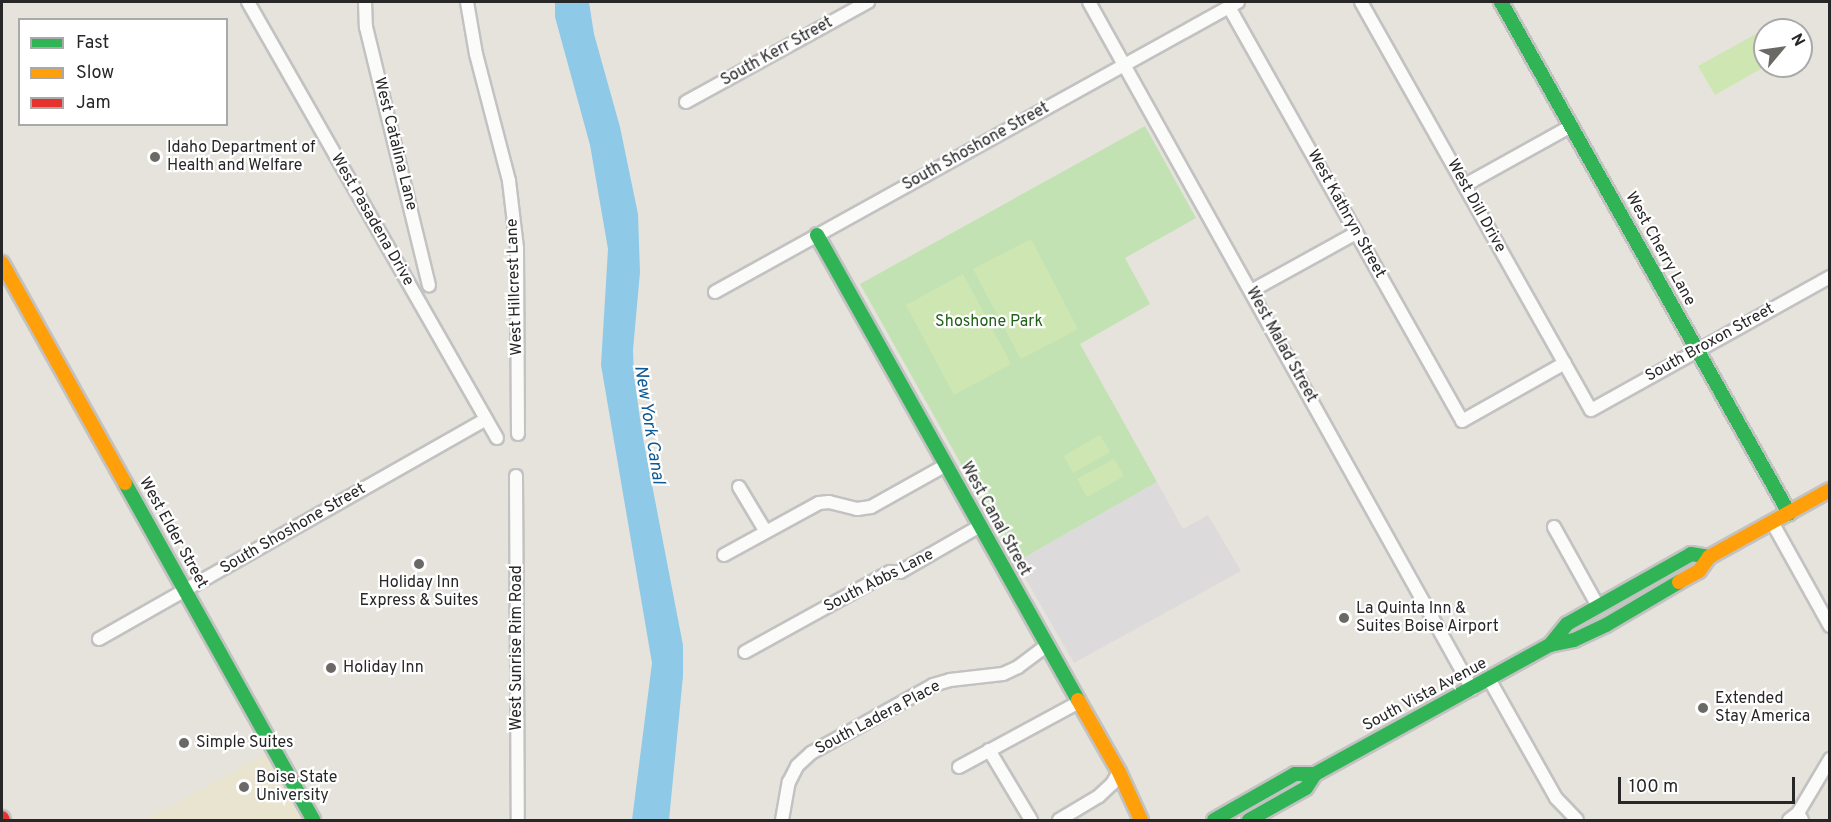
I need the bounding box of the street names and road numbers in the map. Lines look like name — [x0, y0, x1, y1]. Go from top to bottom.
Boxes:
street label: South Kerr Street — [718, 13, 836, 91]
street label: West Catalina Lane — [369, 75, 421, 213]
street label: South Shoshone Street — [899, 99, 1053, 195]
street label: West Kathryn Street — [1303, 146, 1389, 282]
street label: West Pasadena Drive — [326, 150, 418, 290]
street label: West Dill Drive — [1442, 156, 1510, 256]
street label: West Cherry Lane — [1621, 189, 1699, 309]
street label: West Hillcrest Lane — [503, 218, 527, 356]
street label: West Malad Street — [1241, 284, 1321, 406]
street label: South Broxon Street — [1642, 300, 1778, 386]
street label: West Canal Street — [956, 459, 1034, 579]
street label: West Elder Street — [134, 474, 212, 592]
street label: South Shoshone Street — [217, 480, 369, 578]
street label: South Abbs Lane — [821, 545, 937, 617]
street label: West Sunrise Rim Road — [507, 565, 527, 731]
street label: South Vista Avenue — [1359, 654, 1491, 736]
street label: South Ladera Place — [812, 677, 944, 759]

